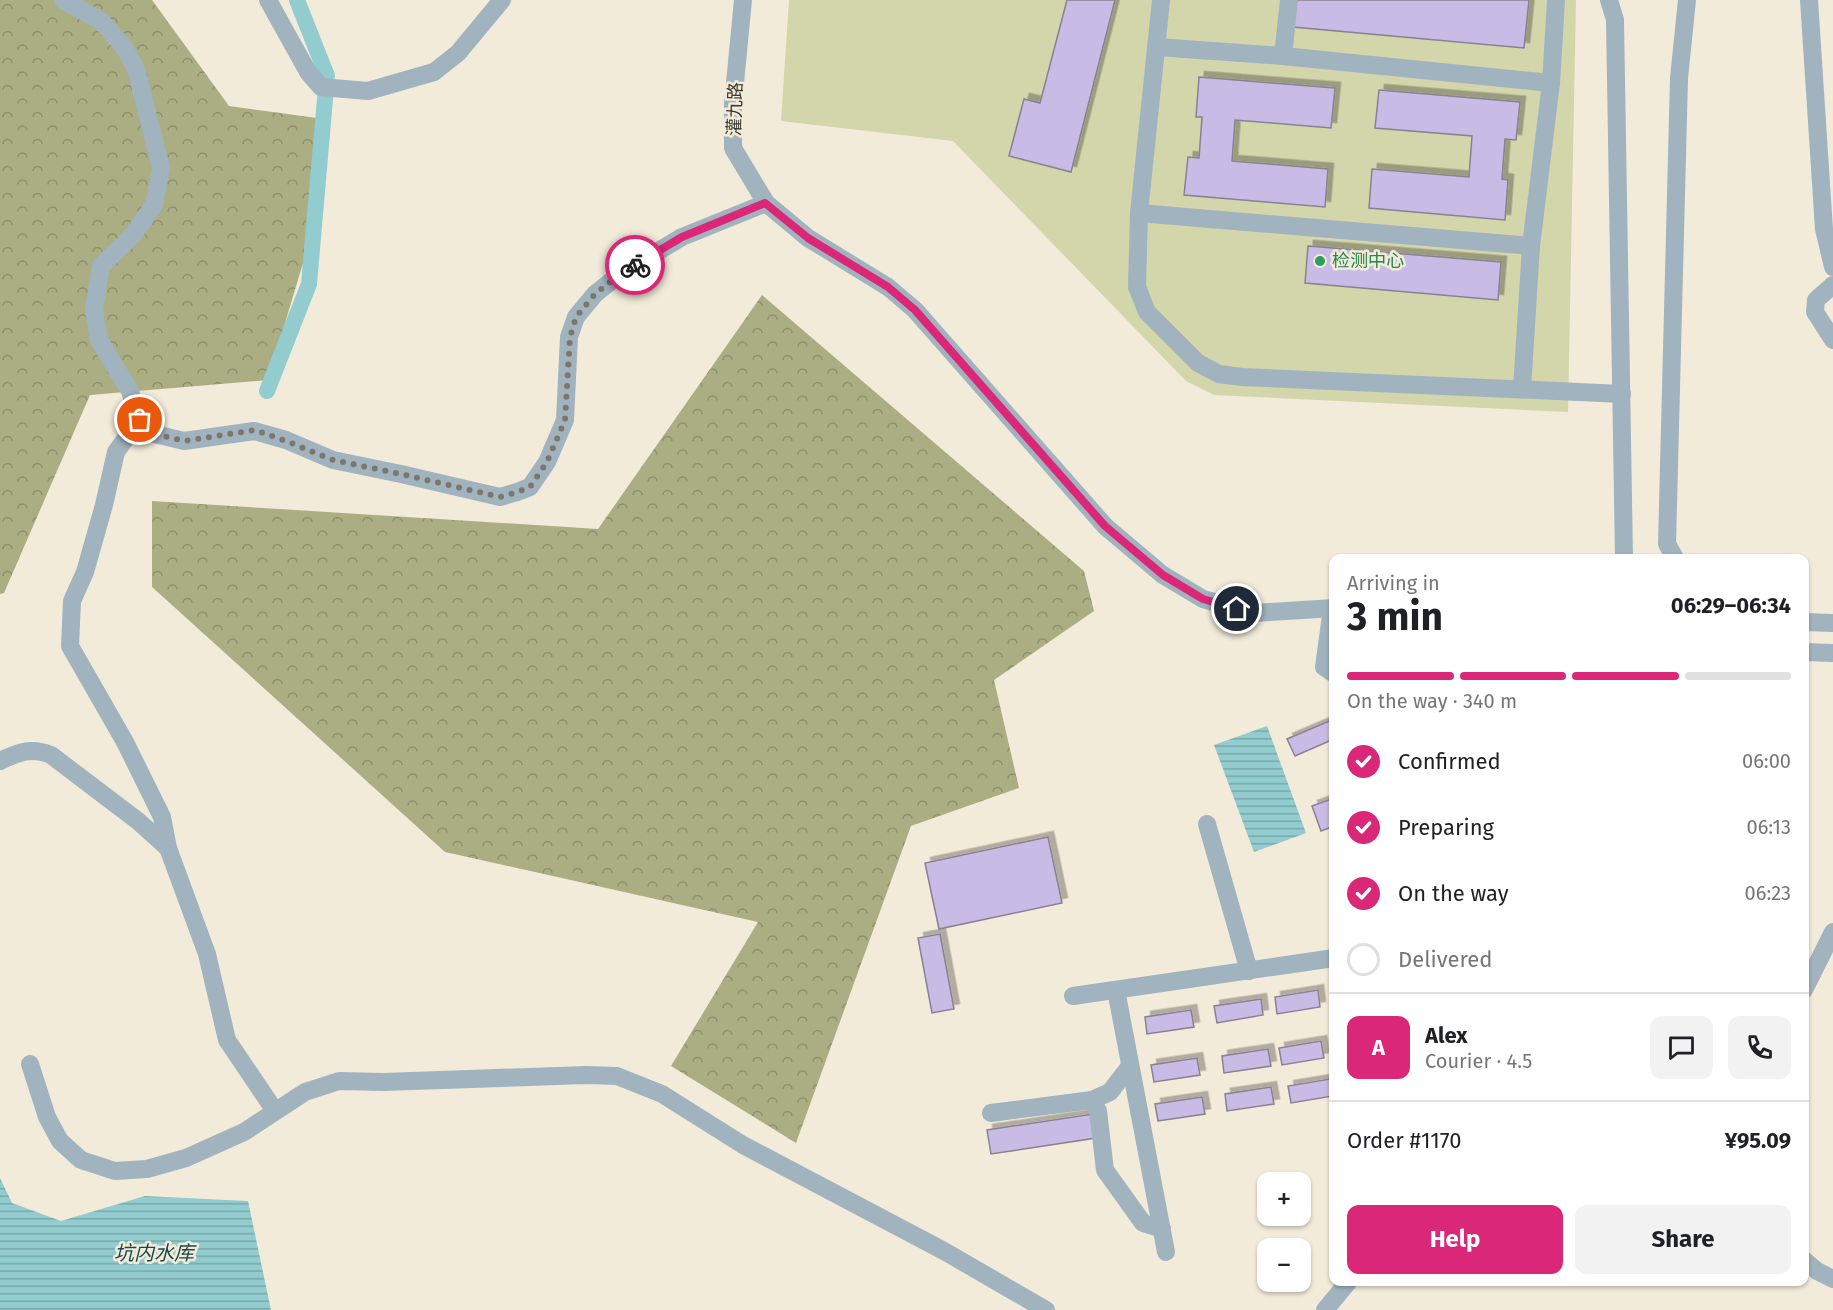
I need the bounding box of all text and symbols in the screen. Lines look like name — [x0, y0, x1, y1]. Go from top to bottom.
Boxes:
street label: 灌九路 — [723, 82, 747, 136]
courier — [605, 235, 665, 295]
icon: bike — [619, 249, 652, 282]
place label: 检测中心 — [1332, 250, 1404, 272]
marker: 检测中心 — [1313, 254, 1327, 268]
pin — [114, 394, 165, 445]
icon: bag — [123, 403, 156, 436]
text: Arriving in — [1347, 571, 1440, 595]
pin — [1211, 583, 1262, 634]
icon: home — [1220, 592, 1253, 625]
text: 06:29–06:34 — [1671, 592, 1791, 619]
text: 3 min — [1347, 594, 1443, 640]
text: On the way · 340 m — [1347, 689, 1517, 713]
icon: check — [1347, 745, 1380, 778]
text: Confirmed — [1398, 748, 1501, 775]
text: 06:00 — [1742, 749, 1791, 773]
icon: check — [1347, 811, 1380, 844]
text: Preparing — [1398, 814, 1494, 841]
text: 06:13 — [1747, 815, 1791, 839]
icon: check — [1347, 877, 1380, 910]
text: On the way — [1398, 880, 1509, 907]
text: 06:23 — [1745, 881, 1791, 905]
text: Delivered — [1398, 946, 1493, 973]
button: chat — [1650, 1016, 1713, 1079]
button: phone — [1728, 1016, 1791, 1079]
text: Alex — [1425, 1022, 1468, 1049]
text: A — [1372, 1034, 1385, 1061]
text: Courier · 4.5 — [1425, 1049, 1532, 1073]
text: Order #1170 — [1347, 1127, 1461, 1154]
text: ¥95.09 — [1725, 1127, 1791, 1154]
map controls — [1257, 1172, 1311, 1292]
button: + — [1257, 1172, 1311, 1226]
button: Help — [1347, 1205, 1563, 1274]
button: Share — [1575, 1205, 1791, 1274]
button: − — [1257, 1238, 1311, 1292]
water label: 坑内水库 — [114, 1241, 197, 1265]

